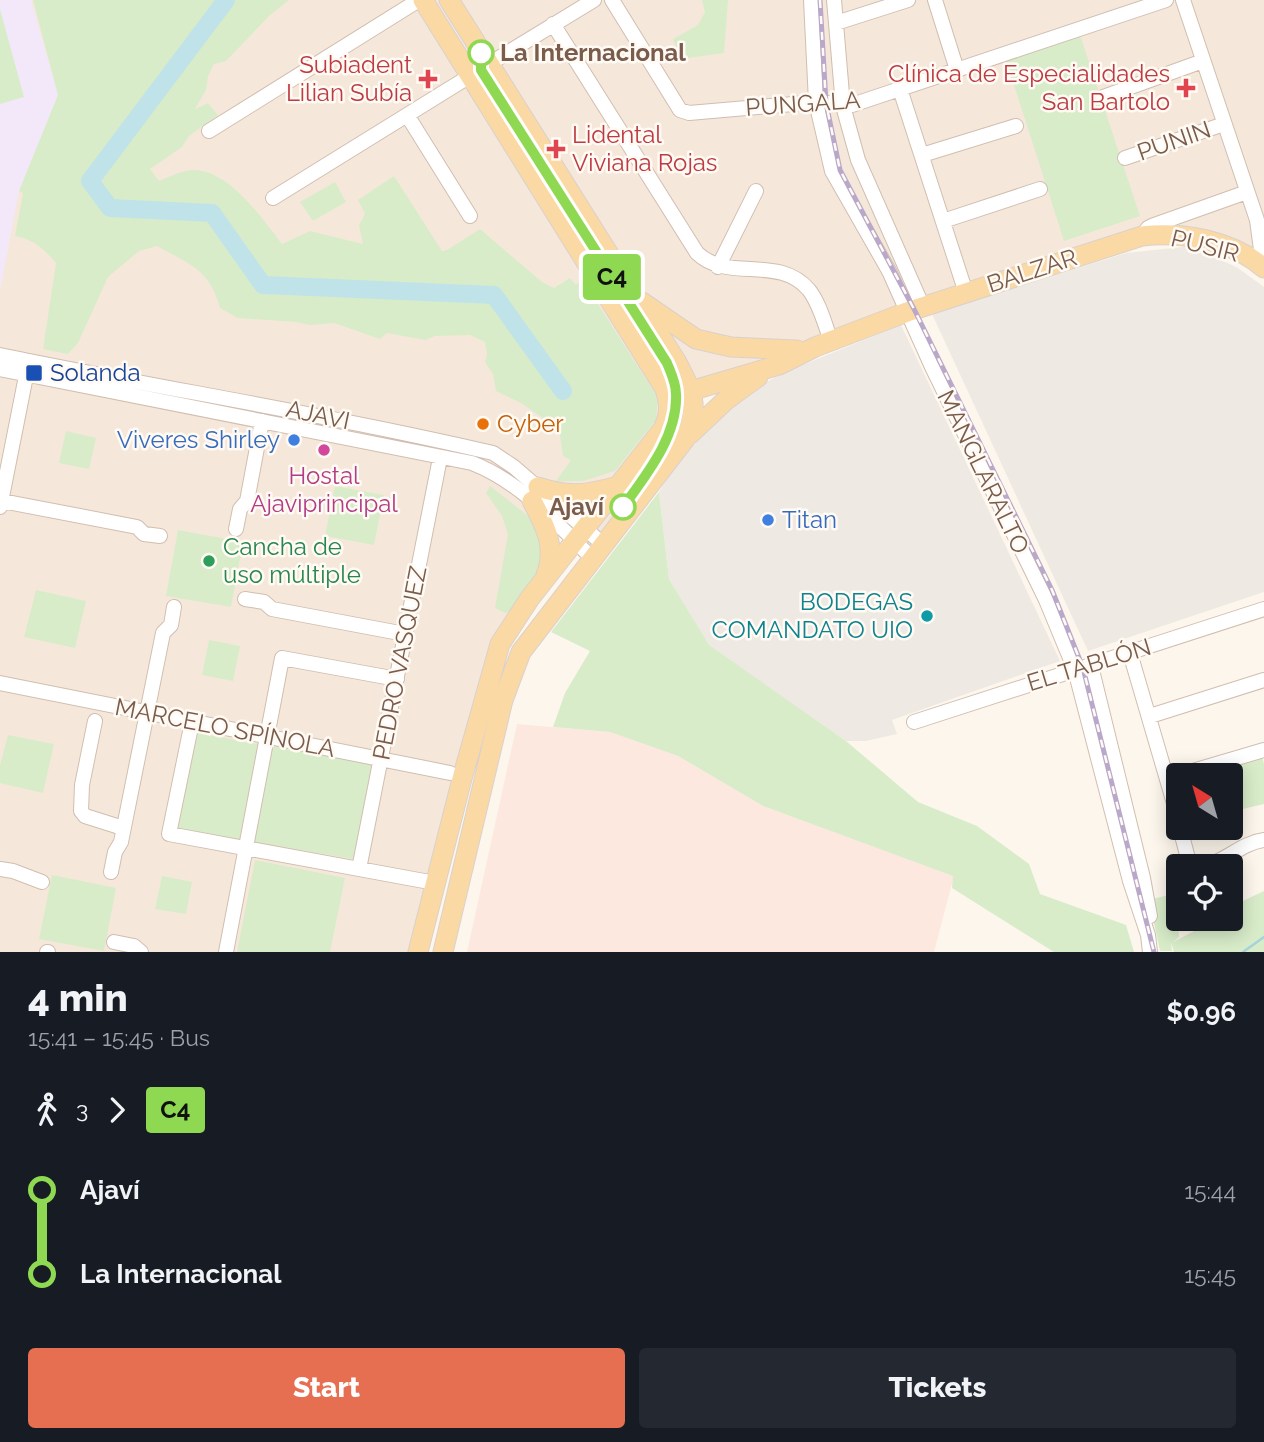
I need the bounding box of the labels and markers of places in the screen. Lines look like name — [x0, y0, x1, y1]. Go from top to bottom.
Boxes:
place label: La Internacional — [500, 38, 686, 67]
marker: La Internacional — [468, 40, 494, 66]
place label: Subiadent Lilian Subía — [286, 50, 412, 107]
place label: Clínica de Especialidades San Bartolo — [888, 59, 1170, 116]
marker: Subiadent Lilian Subía — [418, 69, 438, 89]
marker: Clínica de Especialidades San Bartolo — [1176, 78, 1196, 98]
place label: Lidental Viviana Rojas — [572, 120, 717, 177]
marker: Lidental Viviana Rojas — [546, 139, 566, 159]
place label: Solanda — [50, 358, 140, 387]
marker: Solanda — [24, 363, 44, 383]
place label: Cyber — [497, 409, 564, 438]
marker: Cyber — [475, 416, 491, 432]
place label: Viveres Shirley — [117, 425, 280, 454]
marker: Viveres Shirley — [286, 432, 302, 448]
marker: Hostal Ajaviprincipal — [316, 442, 332, 458]
place label: Hostal Ajaviprincipal — [250, 461, 398, 518]
place label: Ajaví — [549, 492, 605, 521]
marker: Ajaví — [610, 494, 636, 520]
place label: Titan — [782, 505, 837, 534]
marker: Titan — [760, 512, 776, 528]
place label: Cancha de uso múltiple — [223, 532, 361, 589]
marker: Cancha de uso múltiple — [201, 553, 217, 569]
place label: BODEGAS COMANDATO UIO — [711, 587, 913, 644]
marker: BODEGAS COMANDATO UIO — [919, 608, 935, 624]

